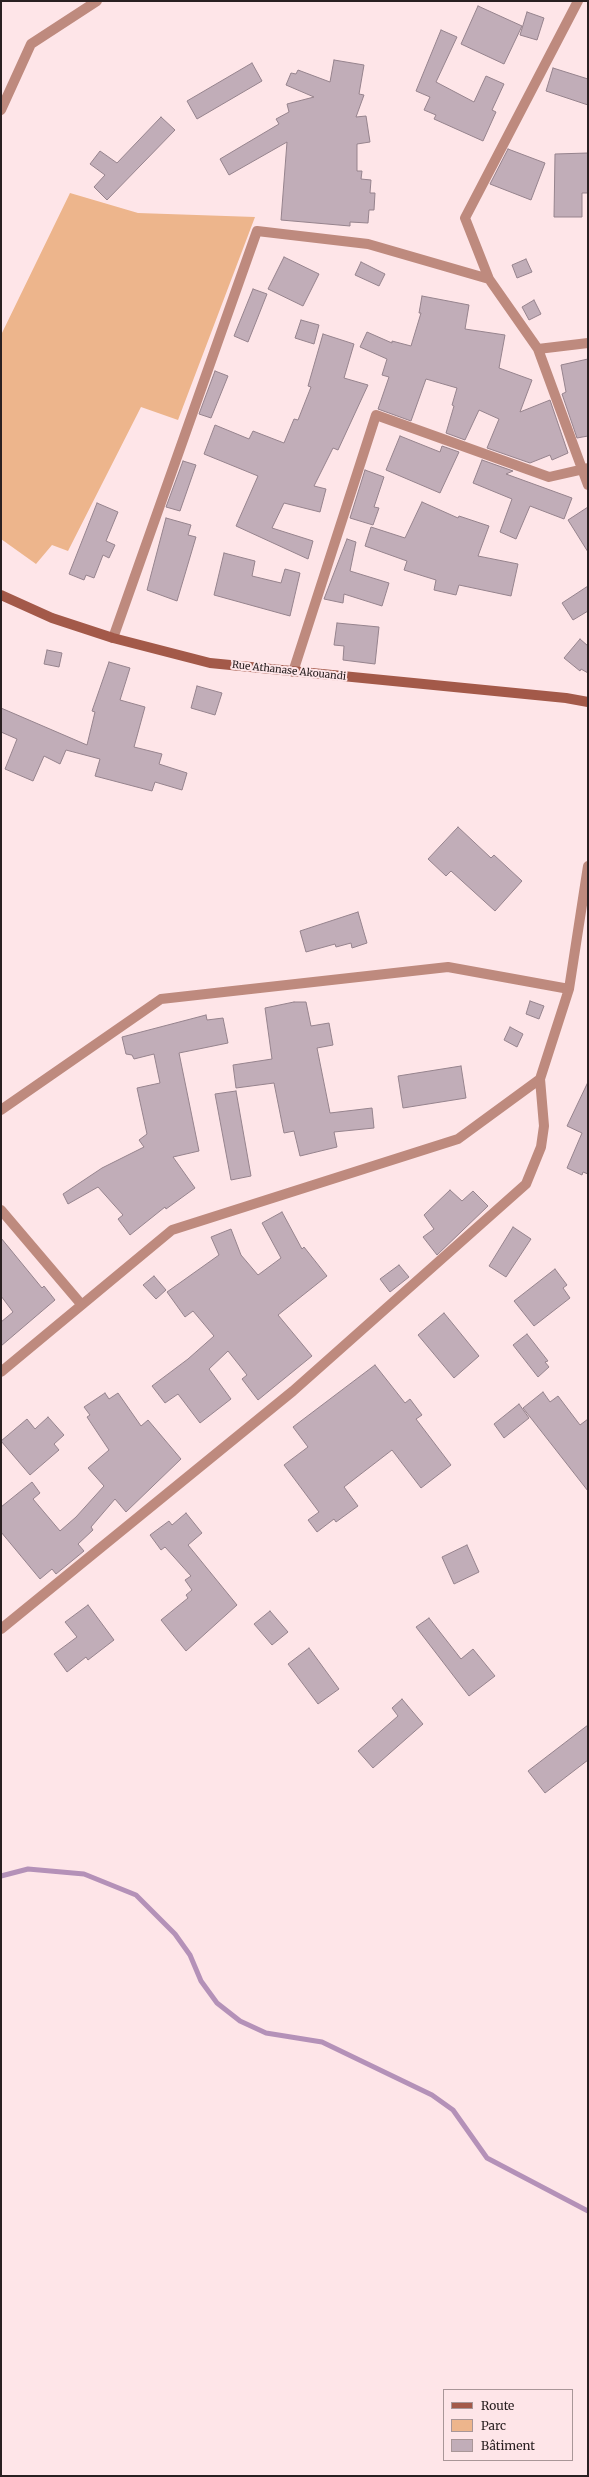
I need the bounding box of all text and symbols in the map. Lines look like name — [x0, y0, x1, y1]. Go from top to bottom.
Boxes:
street label: Rue Athanase Akouandi — [231, 659, 347, 683]
legend — [443, 2389, 573, 2461]
text: Route — [481, 2398, 514, 2413]
text: Parc — [481, 2418, 506, 2433]
text: Bâtiment — [481, 2438, 535, 2453]

